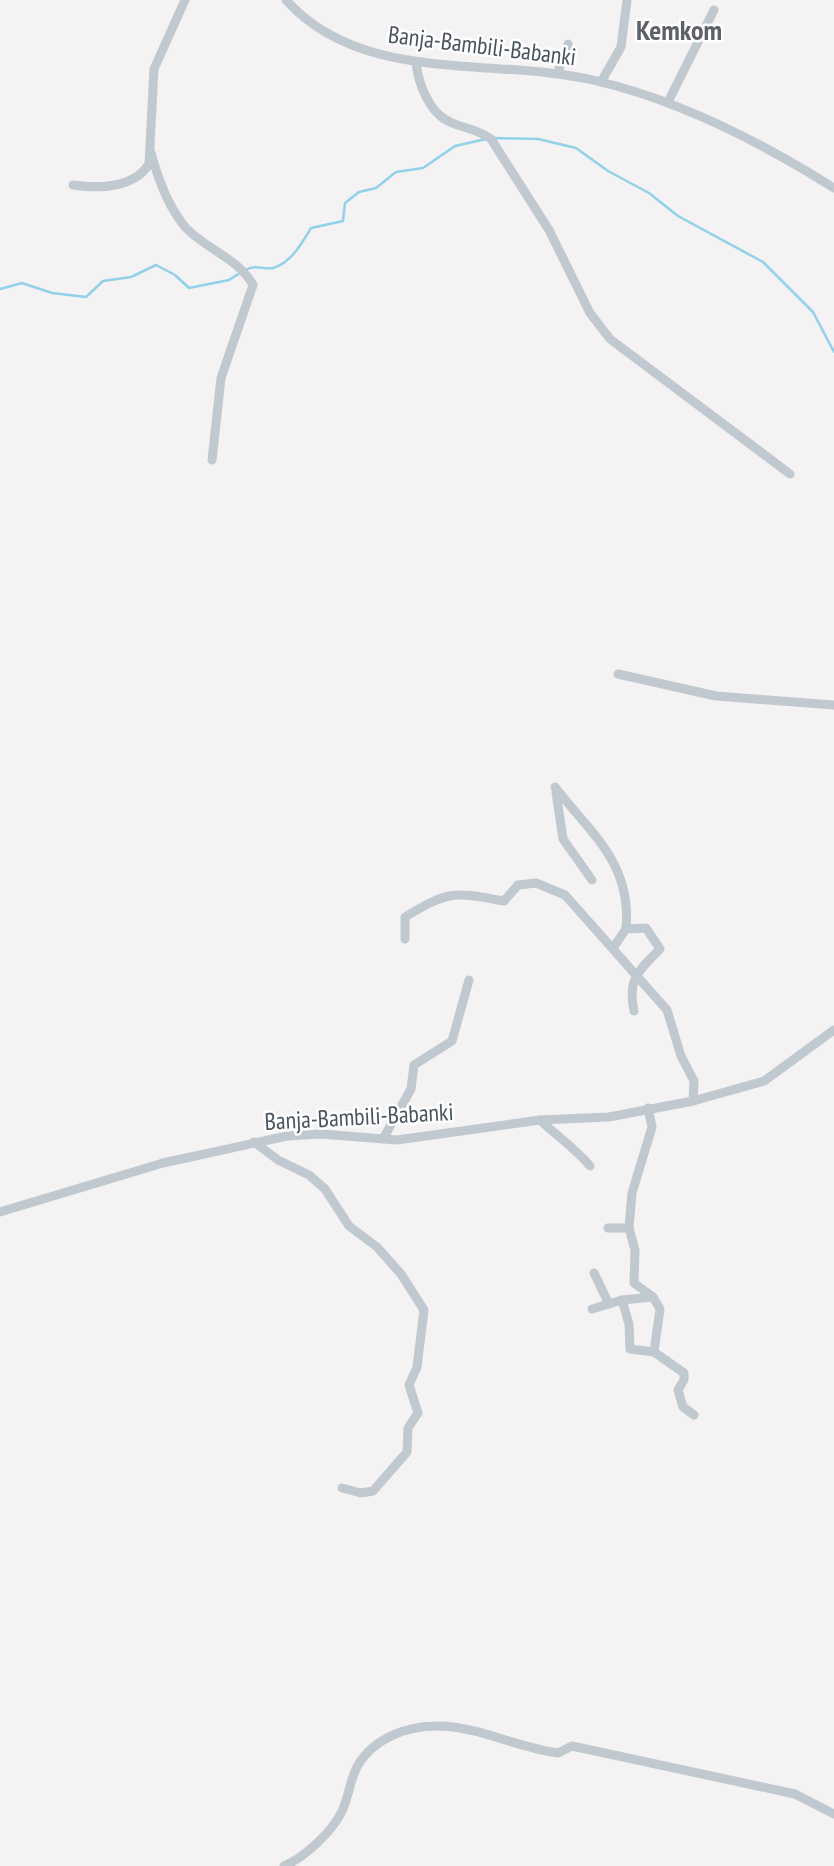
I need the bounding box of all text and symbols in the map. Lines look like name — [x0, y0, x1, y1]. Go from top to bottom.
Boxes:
district label: Kemkom — [636, 11, 722, 48]
street label: Banja-Bambili-Babanki — [386, 19, 578, 72]
street label: Banja-Bambili-Babanki — [264, 1096, 454, 1137]

